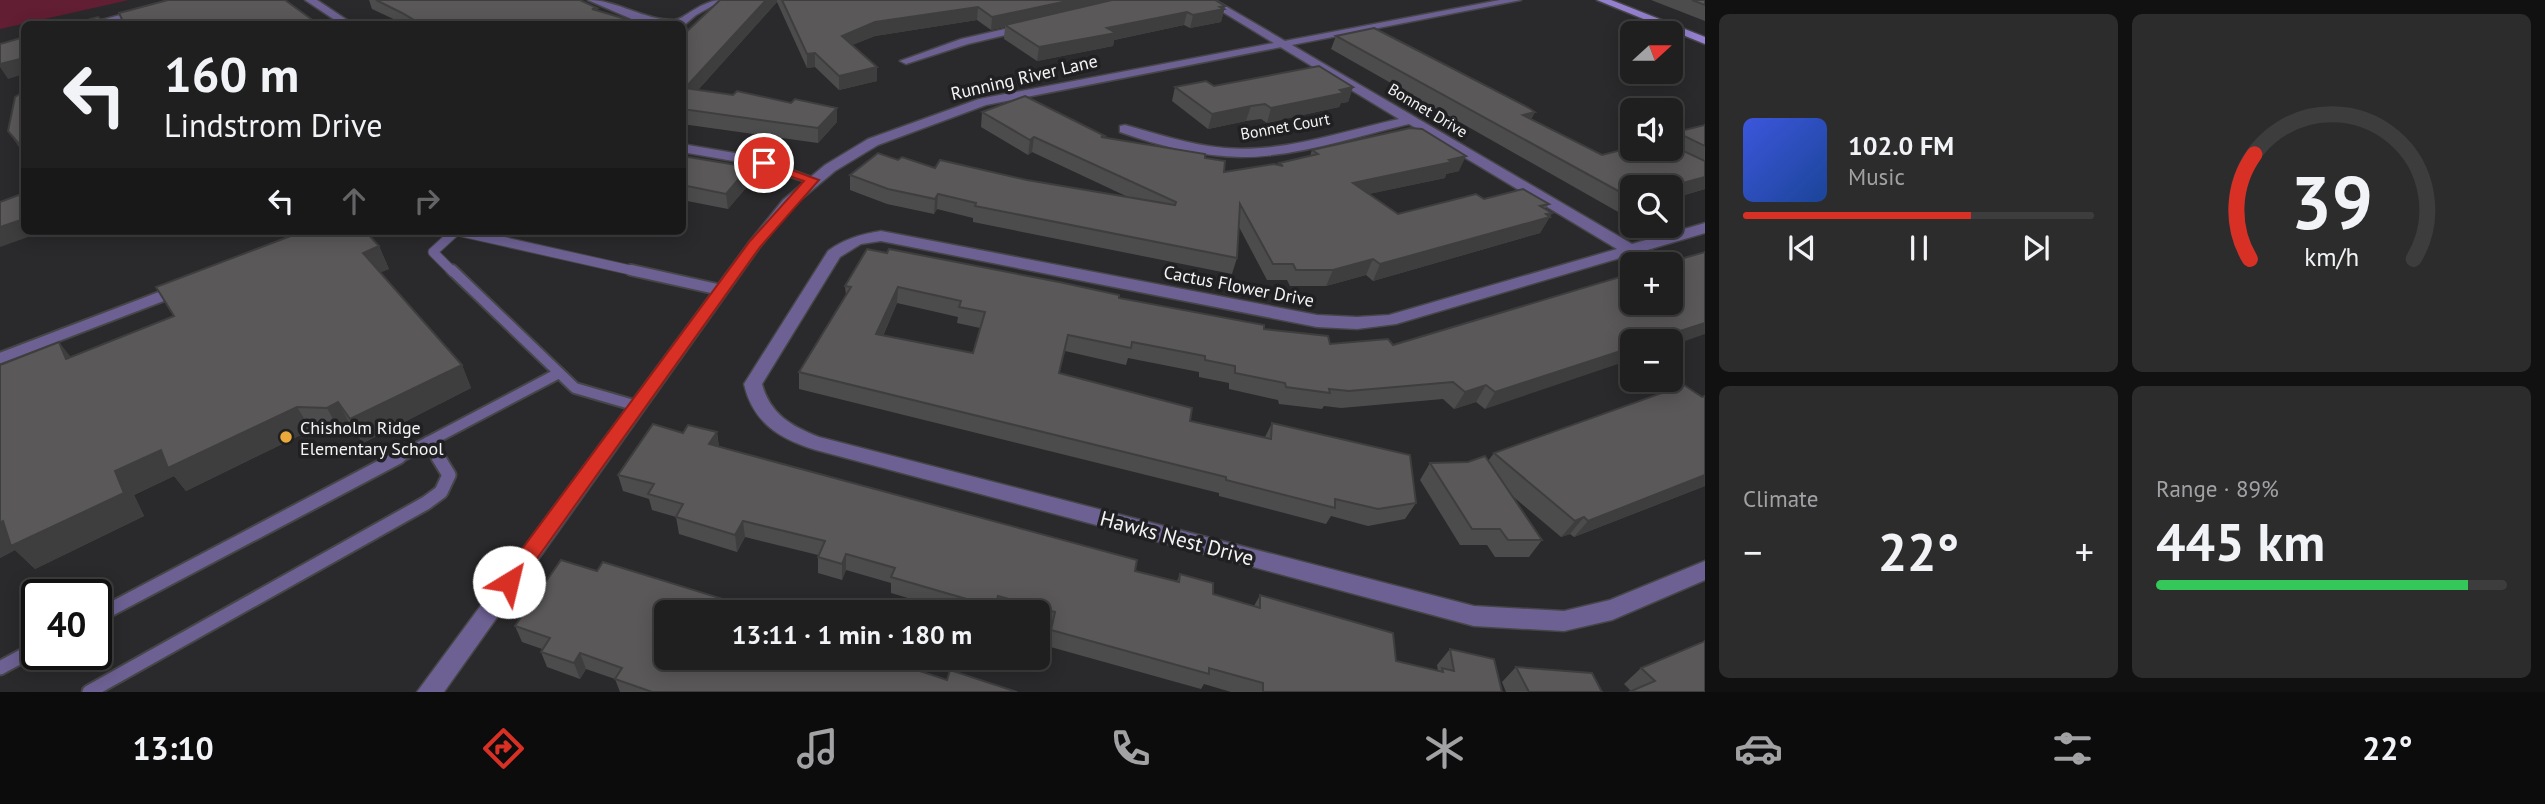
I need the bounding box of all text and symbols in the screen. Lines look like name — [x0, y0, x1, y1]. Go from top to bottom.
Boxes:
north arrow — [1620, 21, 1684, 84]
map controls — [1620, 21, 1683, 392]
text: 160 m — [164, 42, 299, 106]
icon: left — [49, 49, 140, 140]
street label: Running River Lane — [948, 49, 1100, 105]
street label: Bonnet Drive — [1385, 78, 1471, 142]
button: sound — [1620, 98, 1683, 161]
text: Lindstrom Drive — [164, 104, 382, 146]
street label: Bonnet Court — [1239, 108, 1332, 144]
text: 102.0 FM — [1848, 129, 1954, 162]
pin — [734, 133, 794, 193]
icon: arrive — [745, 144, 783, 182]
text: 39 — [2290, 155, 2373, 249]
text: Music — [1848, 162, 1905, 191]
button: search — [1620, 175, 1683, 238]
icon: left — [262, 182, 300, 220]
icon: ahead — [335, 182, 373, 220]
icon: right — [408, 182, 446, 220]
icon: previous — [1783, 229, 1821, 267]
icon: pause — [1900, 229, 1938, 267]
icon: next — [2017, 229, 2055, 267]
text: km/h — [2304, 241, 2359, 273]
button: + — [1620, 252, 1683, 315]
street label: Cactus Flower Drive — [1162, 260, 1316, 312]
button: − — [1620, 329, 1683, 392]
place label: Chisholm Ridge Elementary School — [300, 416, 444, 460]
marker: Chisholm Ridge Elementary School — [278, 429, 294, 445]
text: Range · 89% — [2156, 474, 2279, 503]
text: Climate — [1743, 484, 1818, 513]
street label: Hawks Nest Drive — [1097, 505, 1257, 571]
text: 445 km — [2156, 508, 2325, 575]
text: 22° — [1878, 518, 1959, 585]
text: − — [1743, 527, 1762, 576]
text: + — [2075, 527, 2094, 576]
position arrow — [472, 545, 546, 619]
speed limit sign: 40 — [21, 579, 112, 670]
text: 13:11 · 1 min · 180 m — [732, 618, 972, 651]
icon: directions — [479, 724, 528, 773]
icon: music — [793, 724, 842, 773]
icon: phone — [1106, 724, 1155, 773]
icon: climate — [1420, 724, 1469, 773]
icon: car — [1734, 724, 1783, 773]
icon: filters — [2048, 724, 2097, 773]
text: 13:10 — [132, 727, 214, 769]
text: 22° — [2362, 727, 2413, 769]

